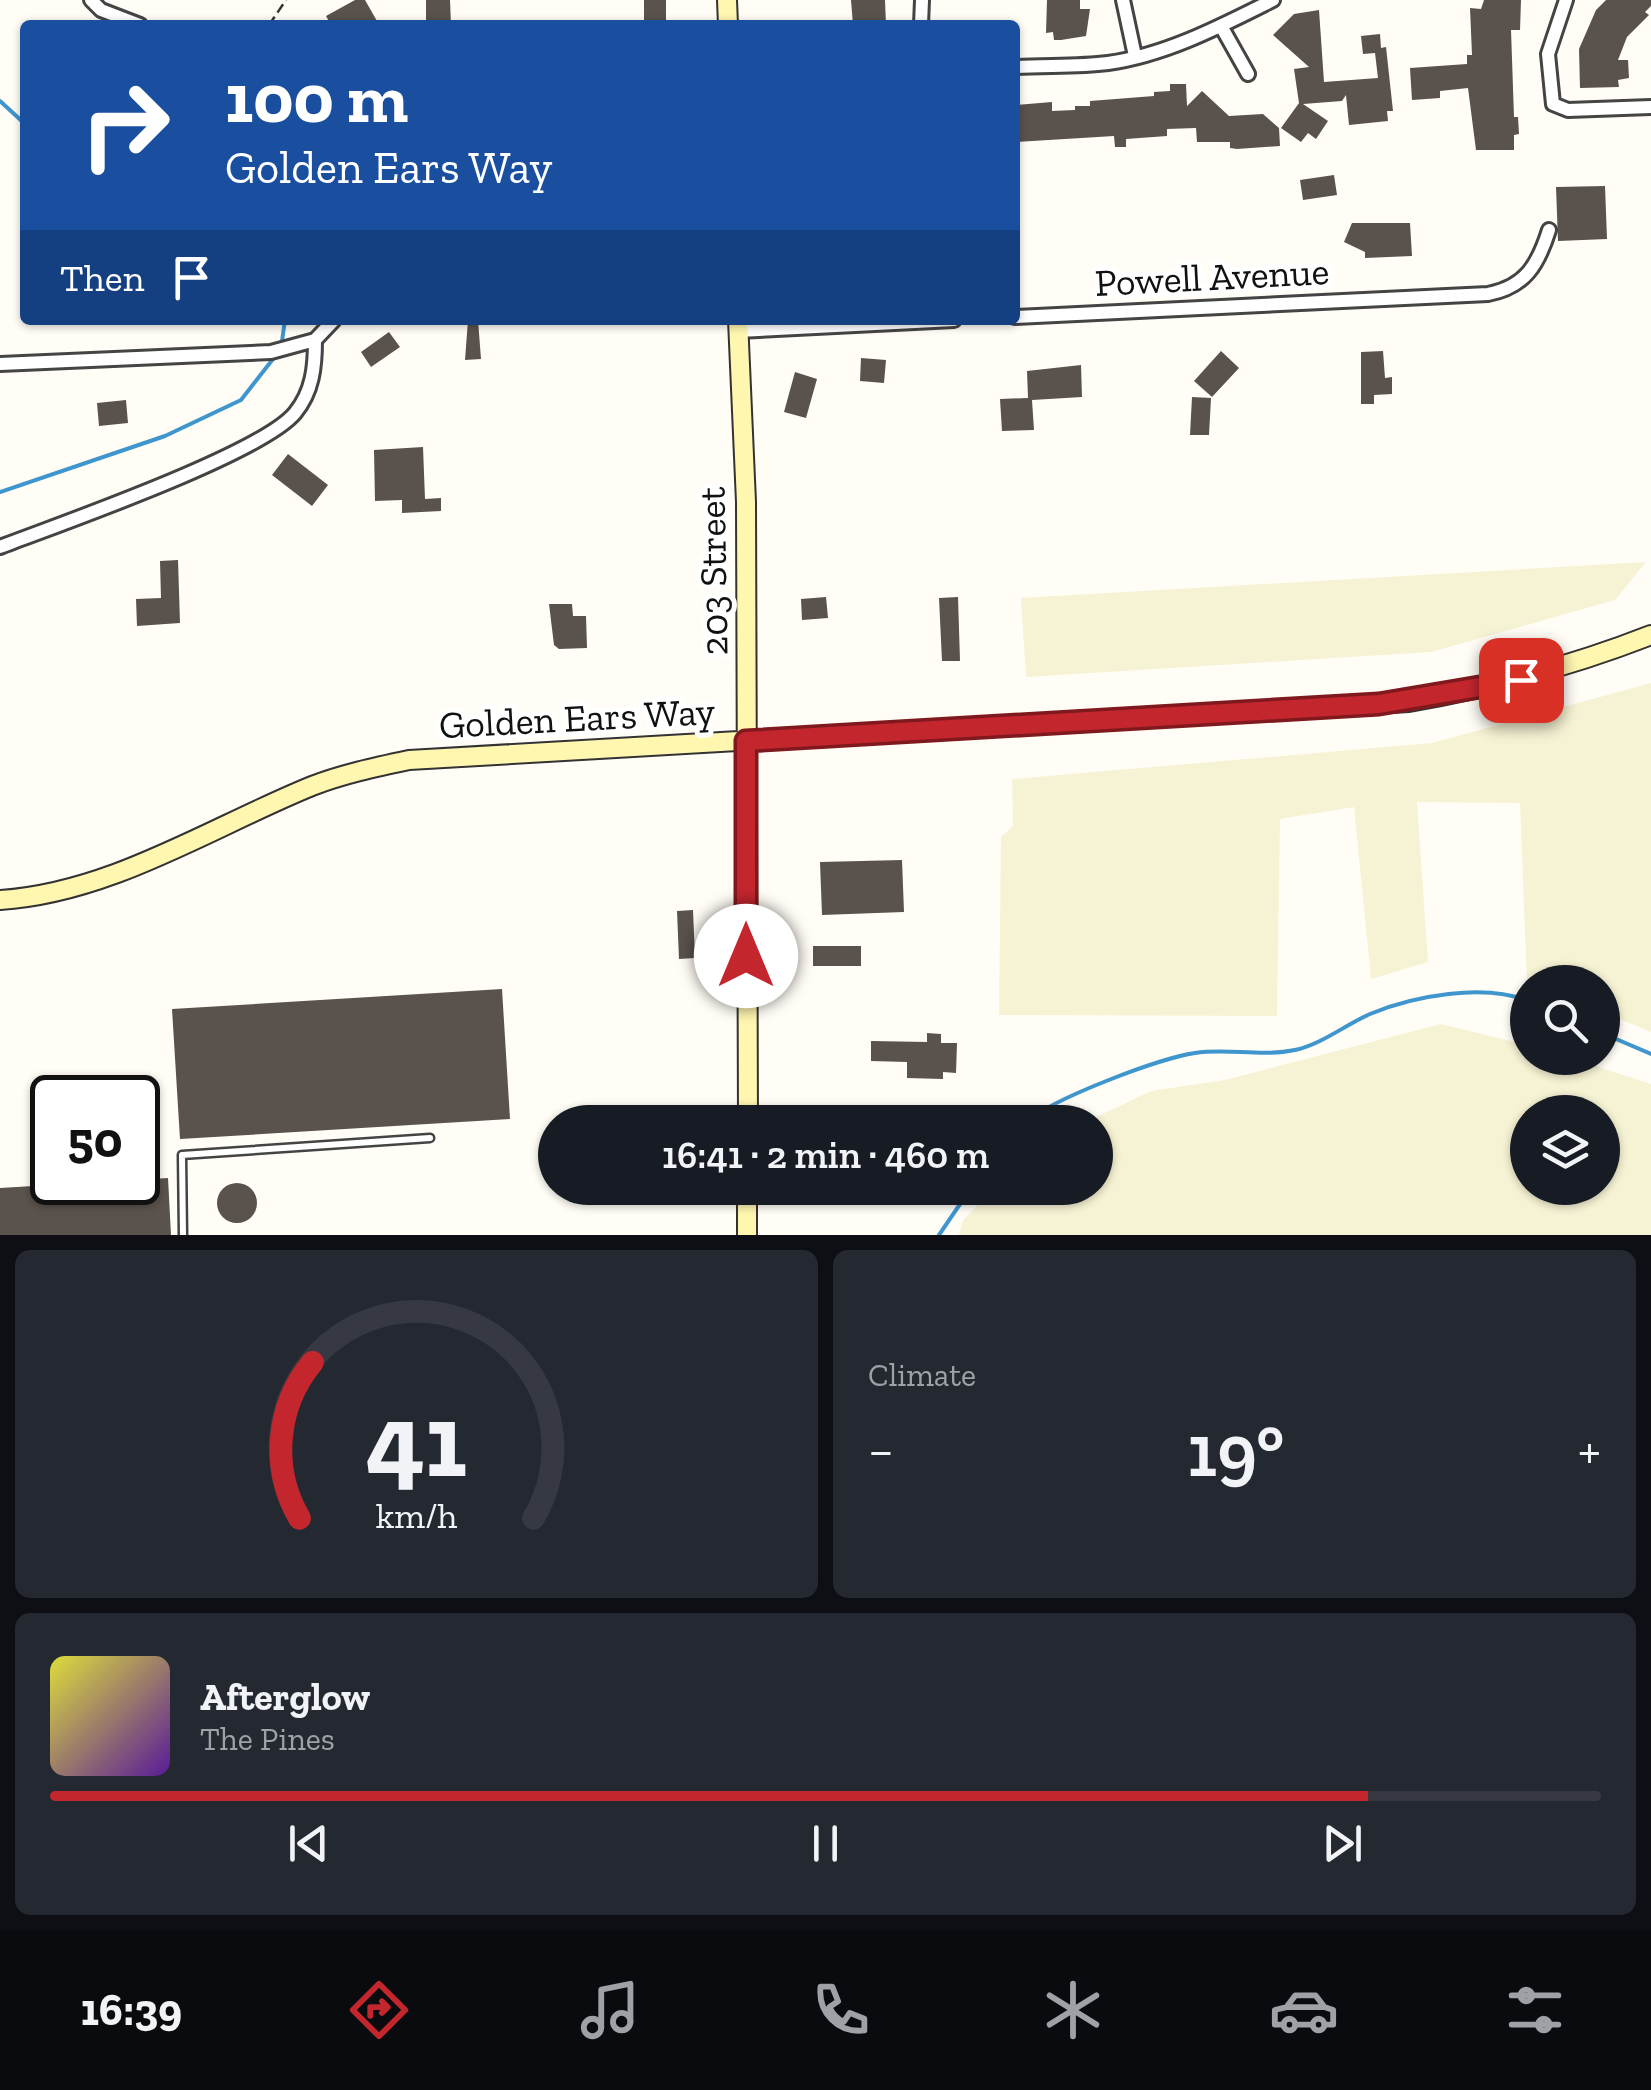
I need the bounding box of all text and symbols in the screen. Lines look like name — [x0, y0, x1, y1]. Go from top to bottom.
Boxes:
text: 100 m — [225, 56, 408, 140]
icon: right — [60, 60, 190, 190]
text: Golden Ears Way — [225, 141, 552, 195]
street label: Powell Avenue — [1094, 248, 1330, 306]
icon: arrive — [164, 250, 219, 305]
text: Then — [60, 255, 144, 301]
street label: 203 Street — [689, 486, 737, 656]
pin — [1479, 638, 1564, 723]
icon: arrive — [1494, 653, 1549, 708]
street label: Golden Ears Way — [438, 688, 717, 748]
position arrow — [694, 904, 798, 1008]
map controls — [1510, 965, 1620, 1205]
button: search — [1510, 965, 1620, 1075]
speed limit sign: 50 — [30, 1075, 160, 1205]
button: layers — [1510, 1095, 1620, 1205]
text: 16:41 · 2 min · 460 m — [662, 1132, 989, 1178]
text: Climate — [868, 1356, 976, 1394]
text: 41 — [366, 1378, 467, 1503]
text: 19° — [1187, 1405, 1284, 1495]
text: − — [868, 1417, 894, 1483]
text: + — [1578, 1417, 1601, 1483]
text: km/h — [376, 1494, 457, 1537]
text: Afterglow — [200, 1674, 370, 1720]
text: The Pines — [200, 1720, 335, 1758]
icon: previous — [281, 1816, 336, 1871]
icon: pause — [798, 1816, 853, 1871]
icon: next — [1315, 1816, 1370, 1871]
icon: directions — [344, 1975, 414, 2045]
icon: music — [575, 1975, 645, 2045]
icon: phone — [806, 1975, 876, 2045]
icon: climate — [1038, 1975, 1108, 2045]
icon: car — [1269, 1975, 1339, 2045]
icon: filters — [1500, 1975, 1570, 2045]
text: 16:39 — [81, 1983, 182, 2037]

